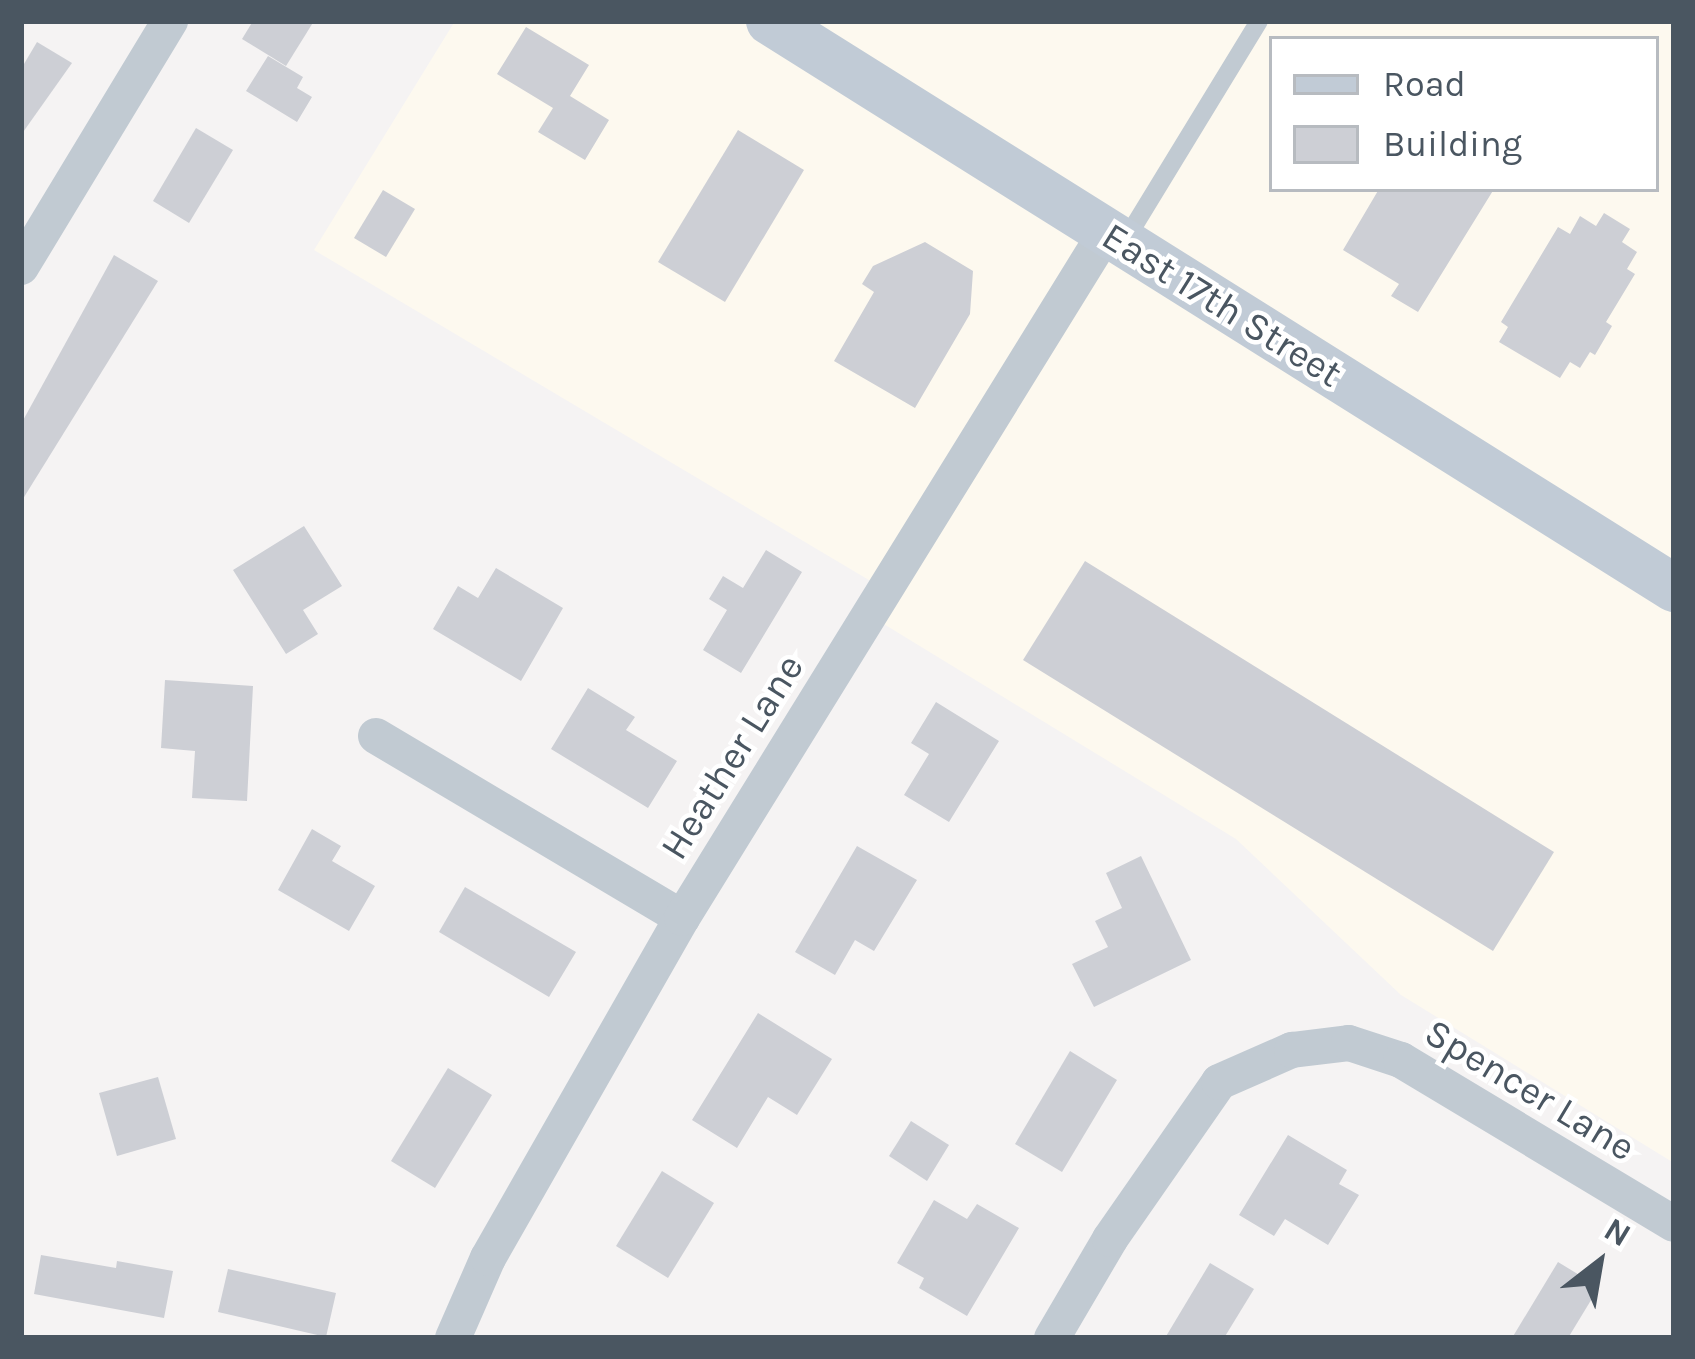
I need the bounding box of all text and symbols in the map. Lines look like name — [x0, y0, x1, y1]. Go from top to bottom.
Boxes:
legend — [1269, 36, 1659, 192]
text: Road — [1383, 63, 1466, 105]
text: Building — [1383, 123, 1522, 165]
street label: East 17th Street — [1094, 213, 1350, 397]
street label: Heather Lane — [651, 646, 813, 868]
street label: Spencer Lane — [1416, 1009, 1644, 1171]
north arrow — [1539, 1203, 1659, 1323]
text: N — [1598, 1210, 1637, 1255]

